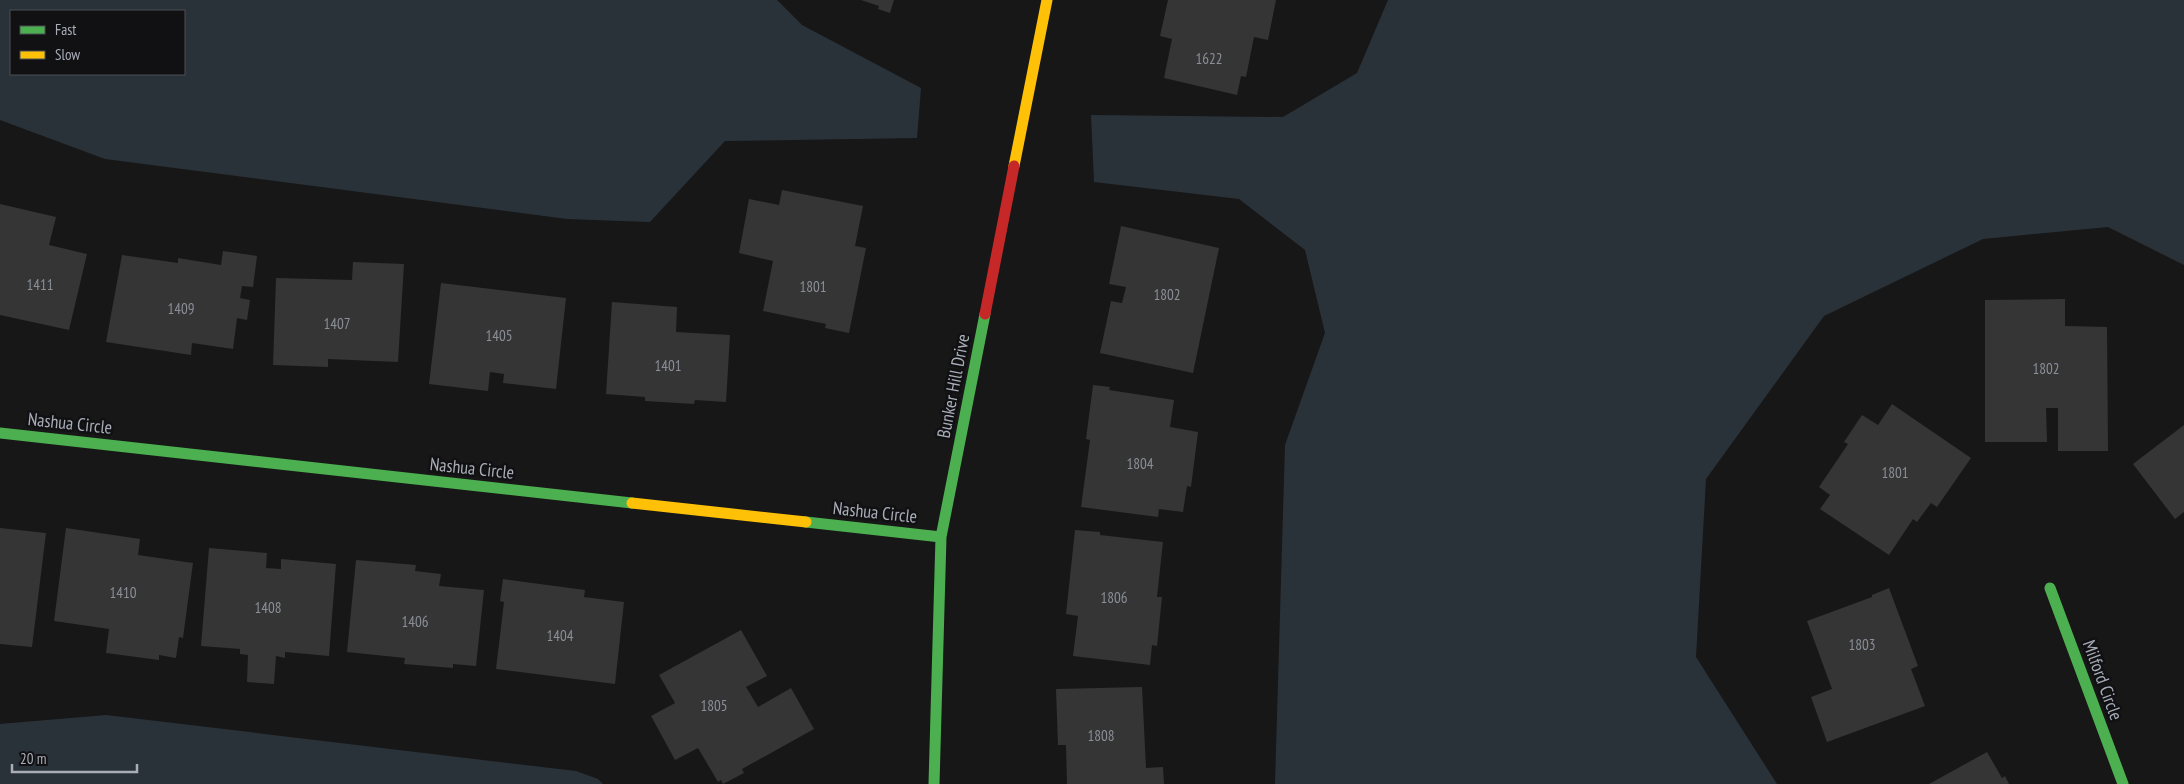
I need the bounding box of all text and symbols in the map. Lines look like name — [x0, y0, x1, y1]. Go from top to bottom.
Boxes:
legend — [10, 10, 185, 75]
text: Fast — [55, 20, 76, 39]
text: Slow — [55, 45, 80, 64]
house number: 1622 — [1195, 49, 1223, 68]
house number: 1411 — [26, 275, 54, 294]
house number: 1801 — [799, 277, 827, 296]
house number: 1802 — [1153, 285, 1181, 304]
house number: 1409 — [167, 299, 195, 318]
house number: 1407 — [323, 314, 351, 333]
house number: 1405 — [485, 326, 513, 345]
street label: Bunker Hill Drive — [932, 332, 974, 440]
house number: 1401 — [654, 356, 682, 375]
house number: 1802 — [2032, 359, 2060, 378]
street label: Nashua Circle — [27, 407, 113, 439]
street label: Nashua Circle — [429, 452, 515, 484]
house number: 1804 — [1126, 454, 1154, 473]
house number: 1801 — [1881, 463, 1909, 482]
street label: Nashua Circle — [832, 496, 918, 528]
house number: 1410 — [109, 583, 137, 602]
house number: 1806 — [1100, 588, 1128, 607]
house number: 1408 — [254, 598, 282, 617]
house number: 1406 — [401, 612, 429, 631]
house number: 1404 — [546, 626, 574, 645]
house number: 1803 — [1848, 635, 1876, 654]
street label: Milford Circle — [2078, 637, 2128, 723]
house number: 1805 — [700, 696, 728, 715]
house number: 1808 — [1087, 726, 1115, 745]
scale bar — [12, 742, 138, 774]
text: 20 m — [20, 749, 46, 768]

